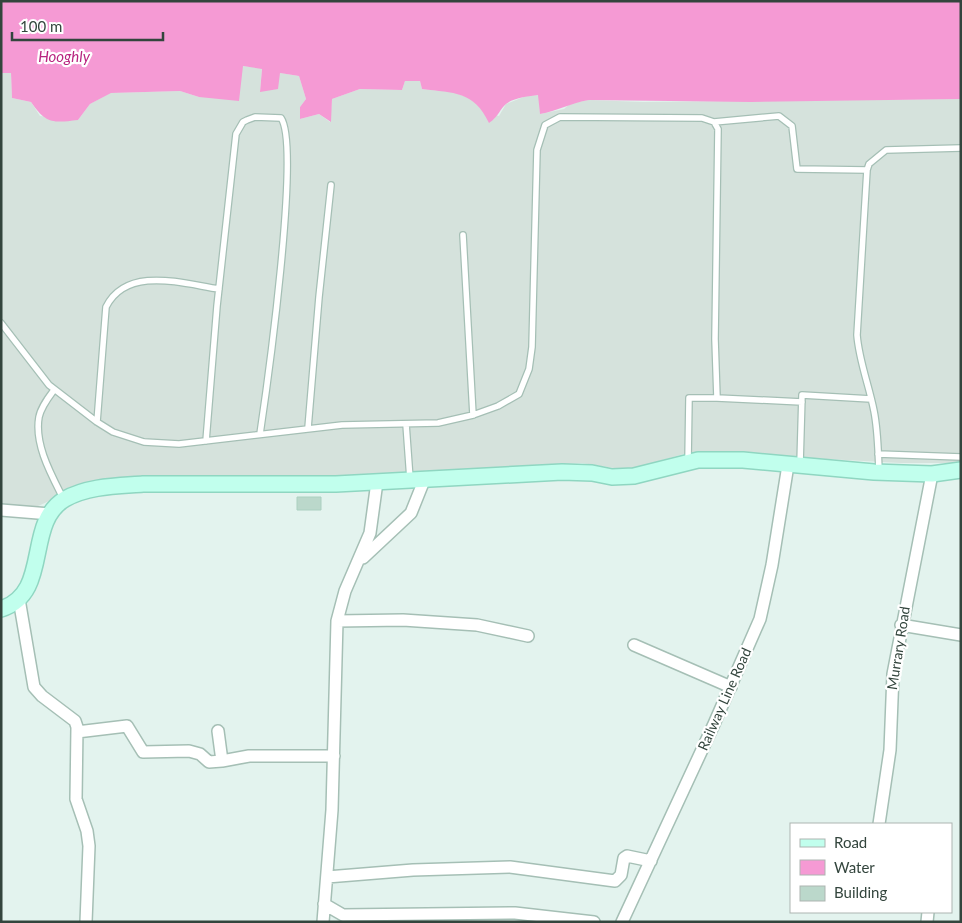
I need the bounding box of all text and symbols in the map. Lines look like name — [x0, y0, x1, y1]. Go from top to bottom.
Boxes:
scale bar — [12, 10, 164, 42]
text: 100 m — [20, 17, 62, 35]
water label: Hooghly — [38, 47, 91, 65]
street label: Murrary Road — [883, 605, 913, 691]
street label: Railway Line Road — [694, 645, 754, 753]
legend — [790, 823, 952, 913]
text: Road — [834, 833, 867, 851]
text: Water — [834, 858, 875, 876]
text: Building — [834, 883, 887, 901]

